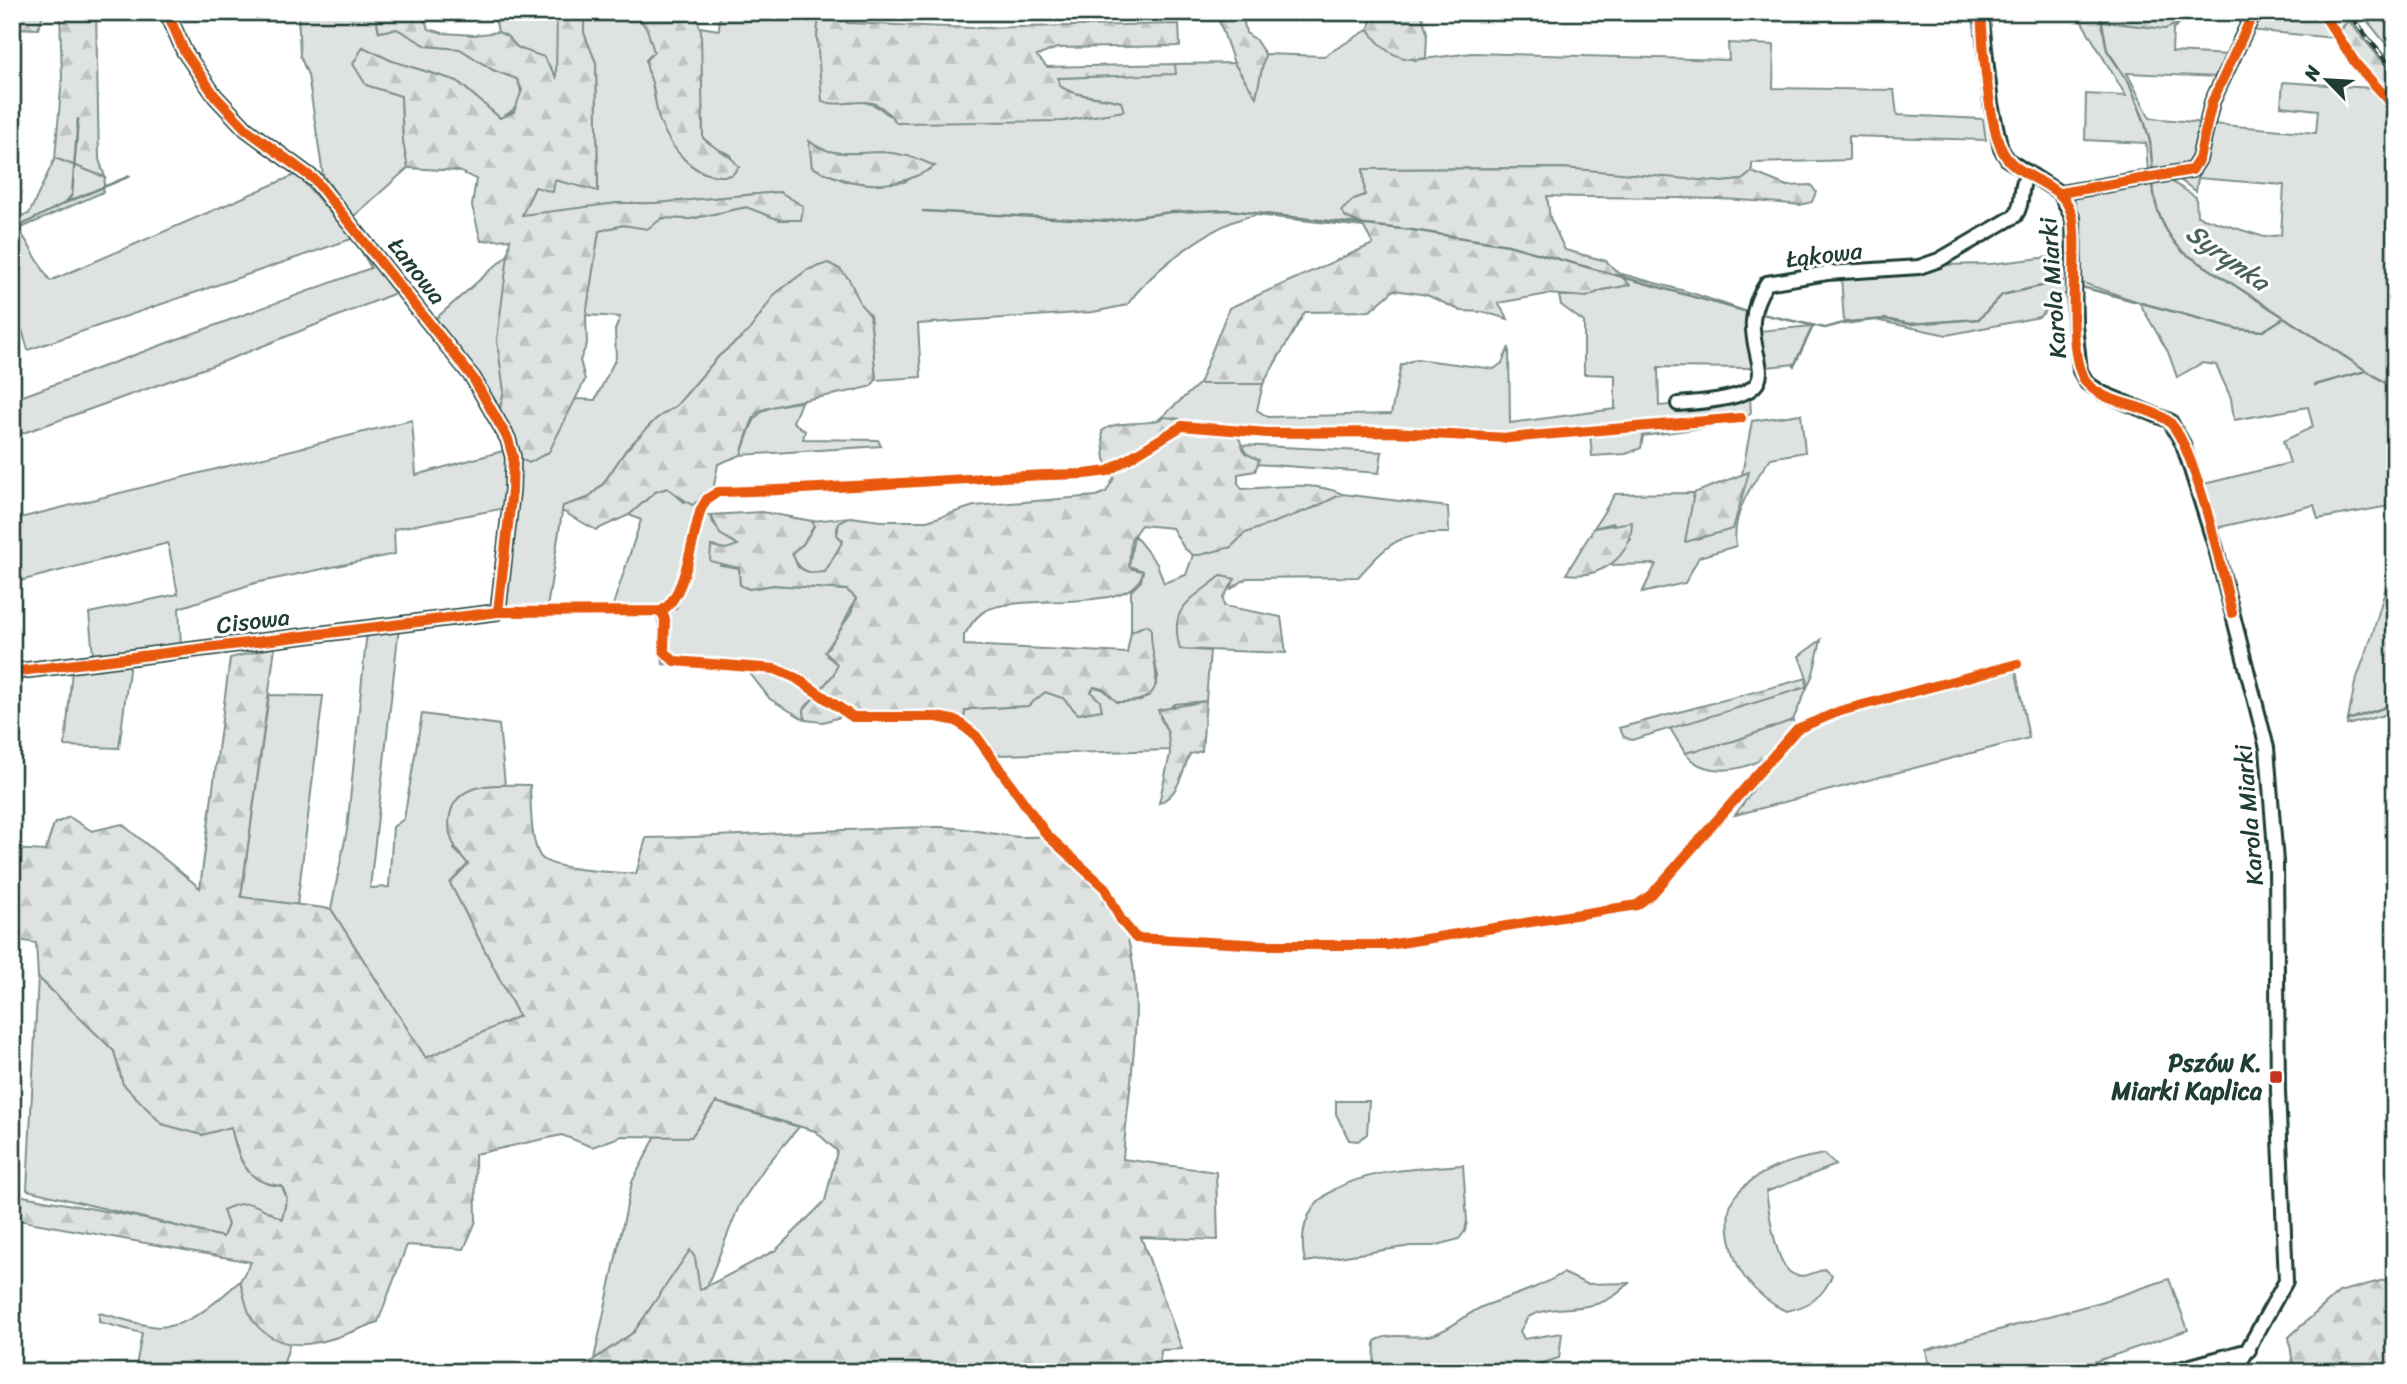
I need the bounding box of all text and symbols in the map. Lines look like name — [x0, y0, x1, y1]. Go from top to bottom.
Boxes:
north arrow — [2292, 46, 2362, 116]
text: N — [2294, 59, 2330, 87]
water label: Syrynka — [2176, 211, 2281, 305]
street label: Karola Miarki — [2027, 216, 2079, 360]
street label: Łanowa — [377, 228, 457, 314]
street label: Łąkowa — [1783, 229, 1866, 281]
street label: Cisowa — [214, 596, 292, 646]
street label: Karola Miarki — [2222, 742, 2276, 887]
place label: Pszów K. Miarki Kaplica — [2110, 1042, 2263, 1112]
marker: Pszów K. Miarki Kaplica — [2268, 1069, 2284, 1085]

